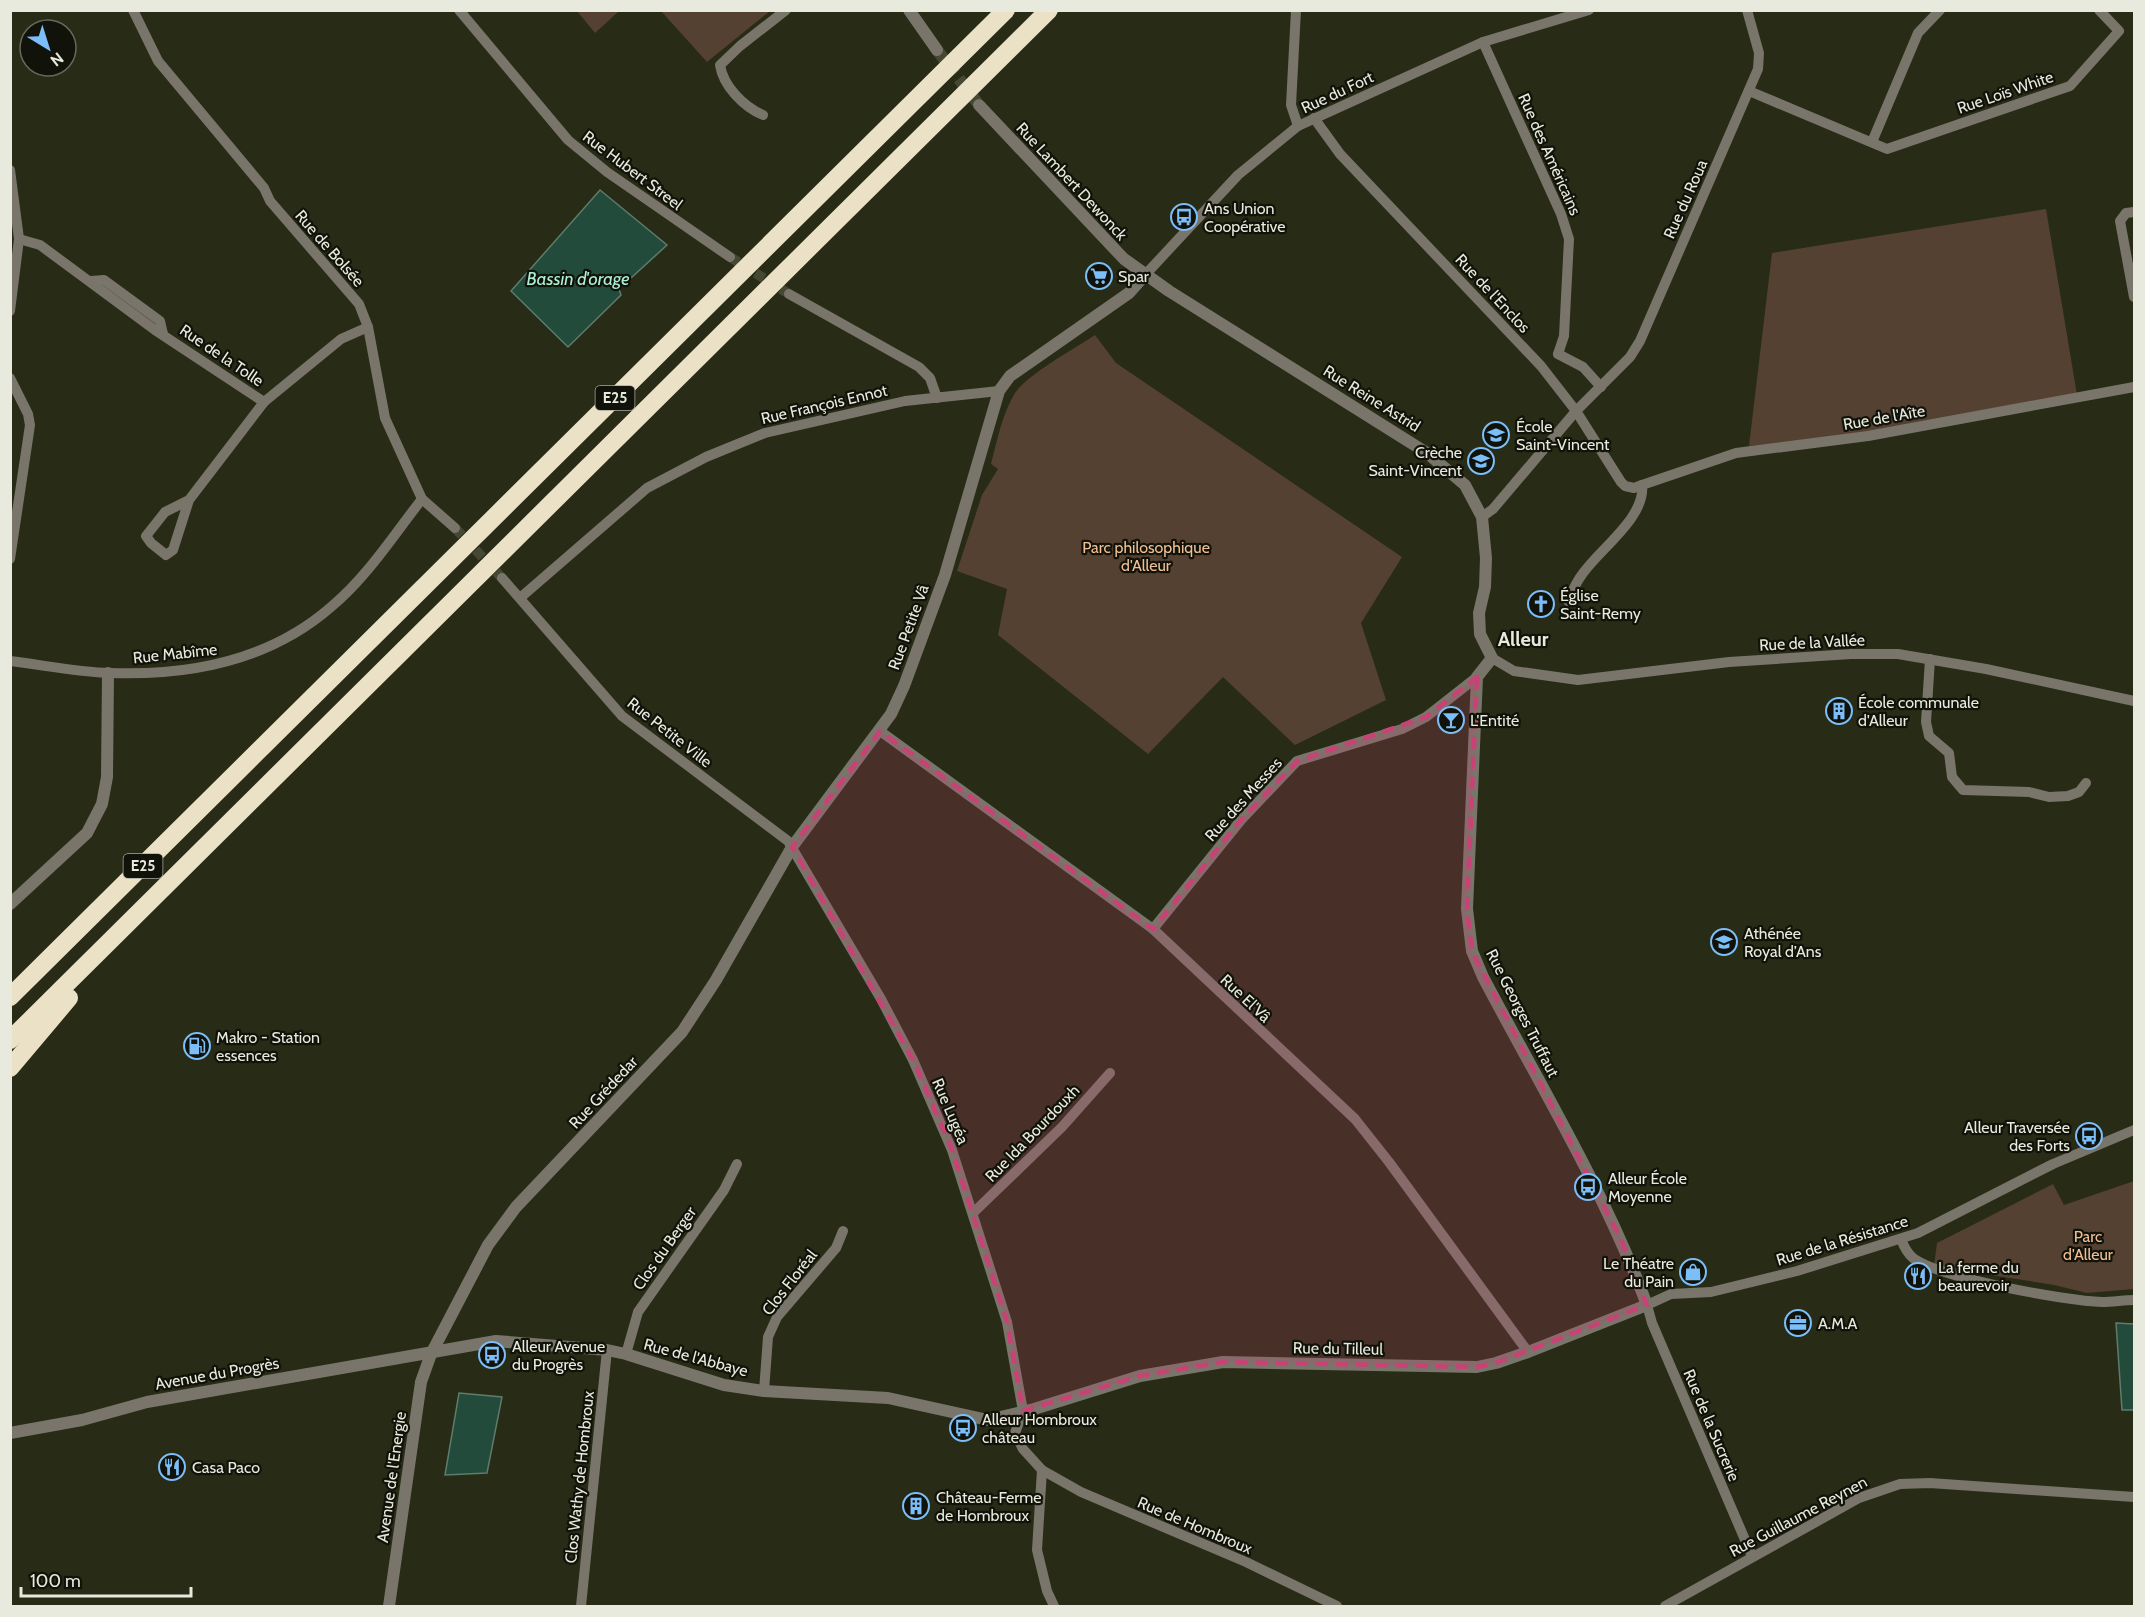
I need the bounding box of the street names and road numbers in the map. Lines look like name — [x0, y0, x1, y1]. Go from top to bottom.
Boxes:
street label: Rue du Fort — [1298, 67, 1377, 117]
street label: Rue Loïs White — [1954, 67, 2056, 118]
street label: Rue des Américains — [1514, 90, 1585, 218]
street label: Rue Lambert Dewonck — [1012, 119, 1132, 245]
street label: Rue Hubert Streel — [579, 127, 686, 214]
street label: Rue du Roua — [1660, 156, 1711, 242]
street label: Rue de Bolsée — [291, 206, 368, 291]
street label: Rue de l'Enclos — [1451, 250, 1534, 337]
street label: Rue de la Tolle — [176, 320, 267, 390]
street label: Rue Reine Astrid — [1320, 361, 1424, 436]
street label: Rue François Ennot — [759, 381, 890, 428]
road number: E25 — [596, 386, 634, 410]
street label: Rue de l'Aîte — [1842, 401, 1926, 434]
street label: Rue Petite Vâ — [884, 582, 933, 672]
street label: Rue de la Vallée — [1759, 630, 1865, 655]
street label: Rue Mabîme — [132, 640, 218, 667]
street label: Rue Petite Ville — [624, 693, 716, 771]
street label: Rue des Messes — [1201, 753, 1286, 845]
road number: E25 — [124, 854, 162, 878]
street label: Rue Georges Truffaut — [1482, 946, 1563, 1081]
street label: Rue El'Vâ — [1217, 970, 1275, 1027]
street label: Rue Grédedar — [565, 1052, 642, 1132]
street label: Rue Lugéa — [928, 1075, 973, 1147]
street label: Rue Ida Bourdouxh — [981, 1081, 1083, 1186]
street label: Clos du Berger — [629, 1202, 701, 1294]
street label: Rue de la Résistance — [1774, 1211, 1910, 1270]
street label: Clos Floréal — [758, 1246, 821, 1319]
street label: Rue de l'Abbaye — [642, 1334, 750, 1381]
street label: Rue du Tilleul — [1293, 1338, 1383, 1359]
street label: Avenue du Progrès — [154, 1353, 281, 1394]
street label: Rue de la Sucrerie — [1679, 1366, 1744, 1484]
street label: Clos Wathy de Hombroux — [561, 1390, 598, 1564]
street label: Avenue de l'Energie — [373, 1410, 410, 1544]
street label: Rue Guillaume Reynen — [1726, 1472, 1870, 1561]
street label: Rue de Hombroux — [1135, 1493, 1255, 1558]

